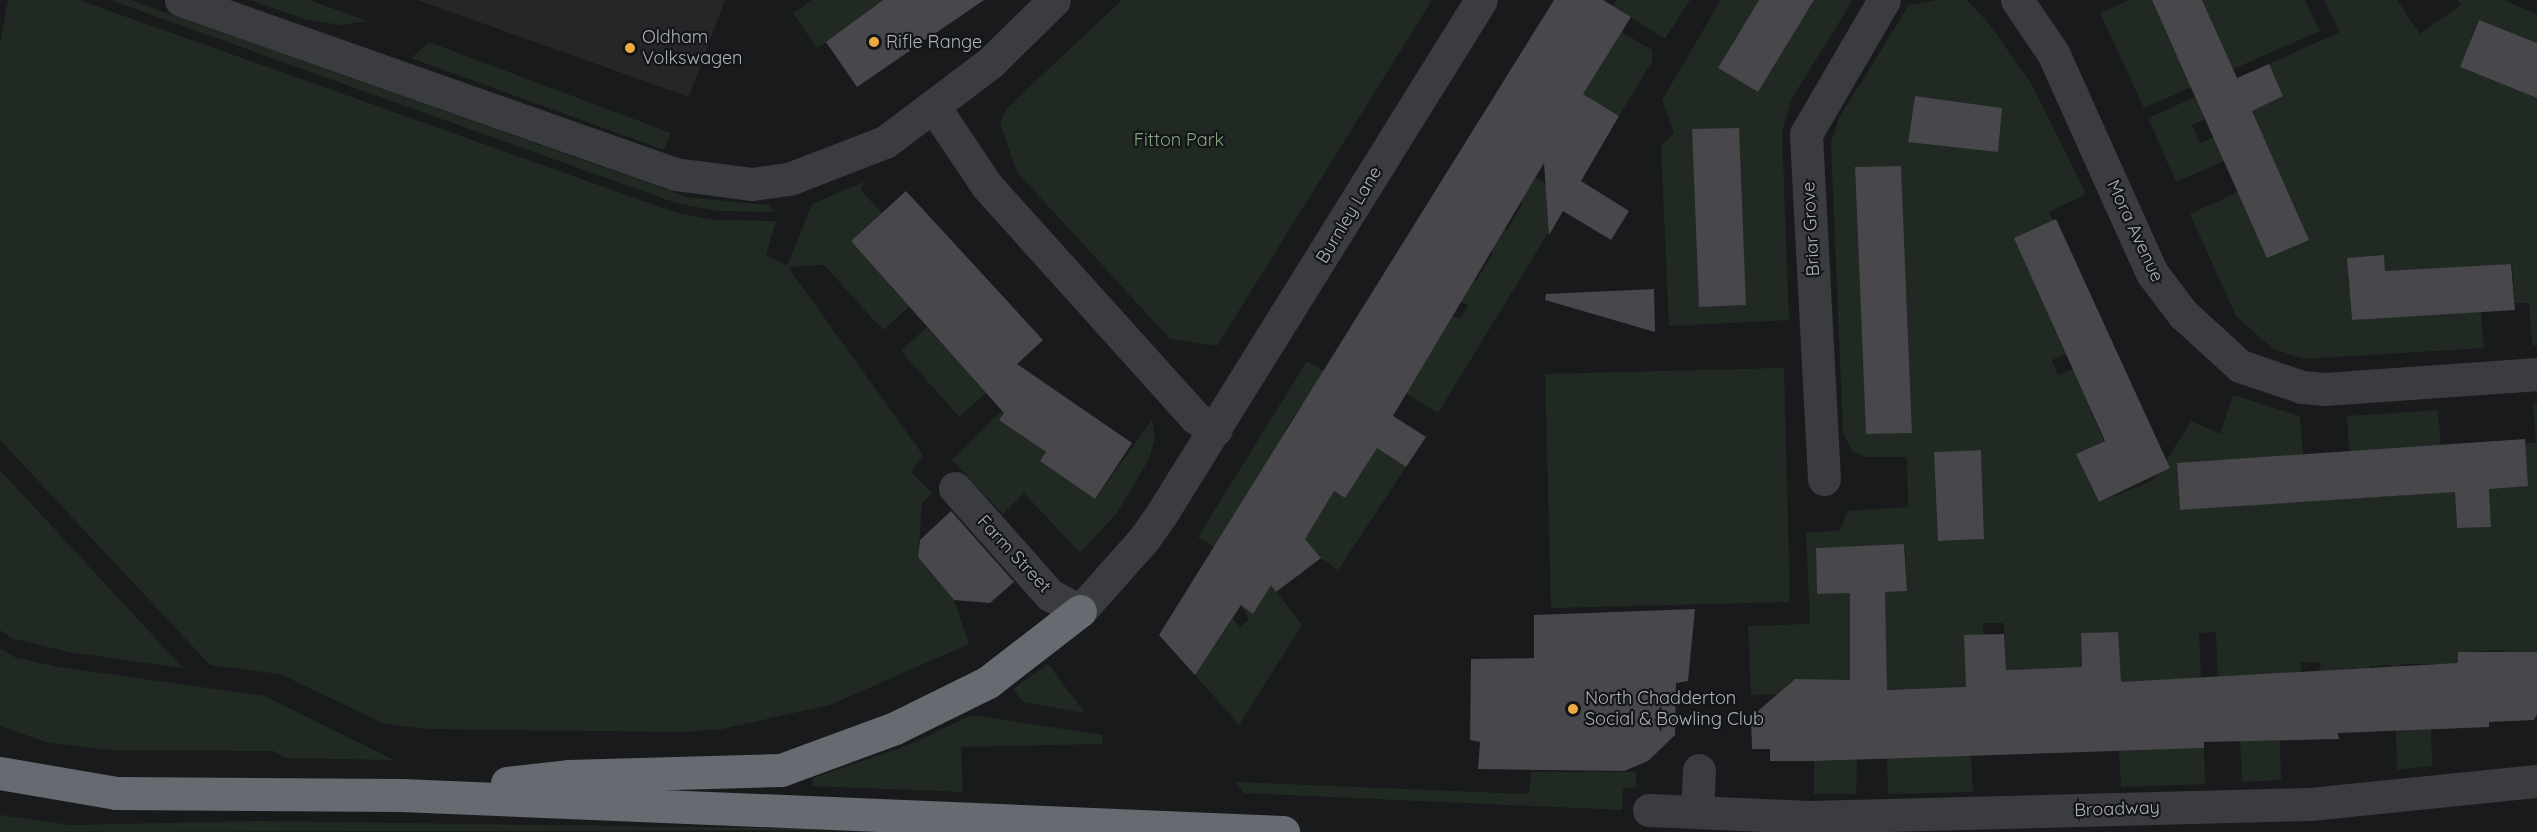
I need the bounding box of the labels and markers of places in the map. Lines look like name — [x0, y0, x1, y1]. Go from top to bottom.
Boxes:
place label: Oldham Volkswagen — [642, 27, 743, 70]
place label: Rifle Range — [886, 31, 982, 53]
marker: Rifle Range — [867, 35, 881, 49]
marker: Oldham Volkswagen — [623, 41, 637, 55]
place label: North Chadderton Social & Bowling Club — [1585, 688, 1764, 730]
marker: North Chadderton Social & Bowling Club — [1566, 702, 1580, 716]

